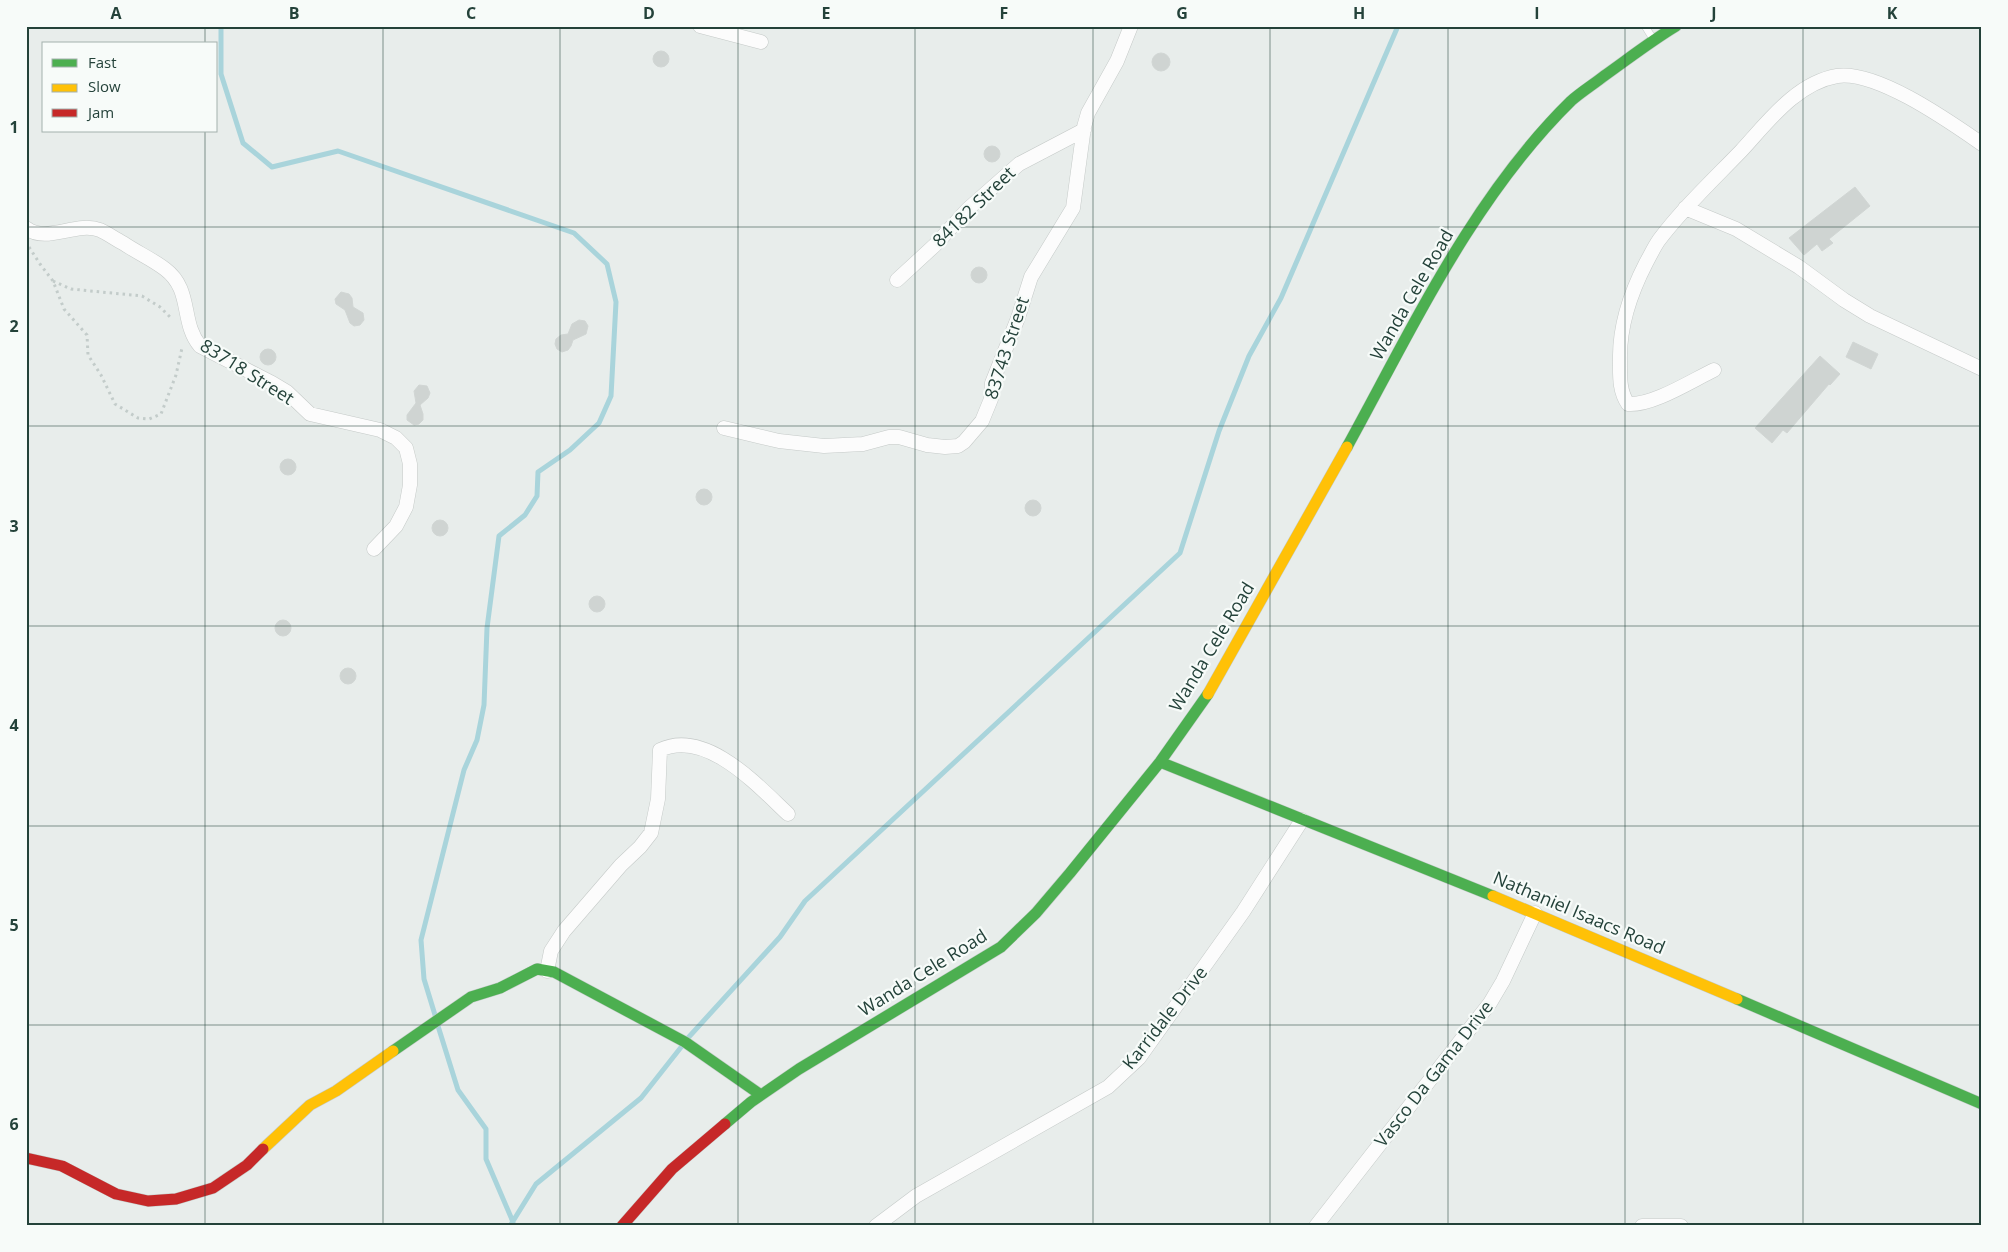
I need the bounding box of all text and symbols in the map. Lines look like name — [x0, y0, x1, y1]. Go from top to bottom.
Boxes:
text: A — [110, 2, 122, 24]
text: B — [289, 2, 299, 24]
text: C — [466, 2, 476, 24]
text: D — [643, 2, 655, 24]
text: E — [822, 2, 831, 24]
text: F — [1000, 2, 1008, 24]
text: G — [1176, 2, 1188, 24]
text: H — [1353, 2, 1365, 24]
text: I — [1534, 2, 1540, 24]
text: J — [1709, 2, 1717, 24]
text: K — [1887, 2, 1898, 24]
legend — [42, 42, 218, 132]
text: Fast — [88, 52, 117, 72]
text: Slow — [88, 76, 121, 96]
text: Jam — [86, 102, 114, 122]
text: 1 — [9, 116, 19, 138]
street label: 84182 Street — [927, 161, 1020, 252]
street label: Wanda Cele Road — [1364, 225, 1458, 364]
street label: 83743 Street — [978, 293, 1034, 402]
text: 2 — [9, 315, 19, 337]
street label: 83718 Street — [196, 333, 299, 410]
text: 3 — [9, 515, 19, 537]
street label: Wanda Cele Road — [1163, 577, 1259, 716]
text: 4 — [9, 714, 19, 736]
street label: Nathaniel Isaacs Road — [1490, 865, 1669, 959]
text: 5 — [9, 914, 19, 936]
street label: Wanda Cele Road — [854, 923, 991, 1021]
street label: Karridale Drive — [1116, 961, 1212, 1074]
street label: Vasco Da Gama Drive — [1368, 995, 1498, 1152]
text: 6 — [9, 1113, 19, 1135]

